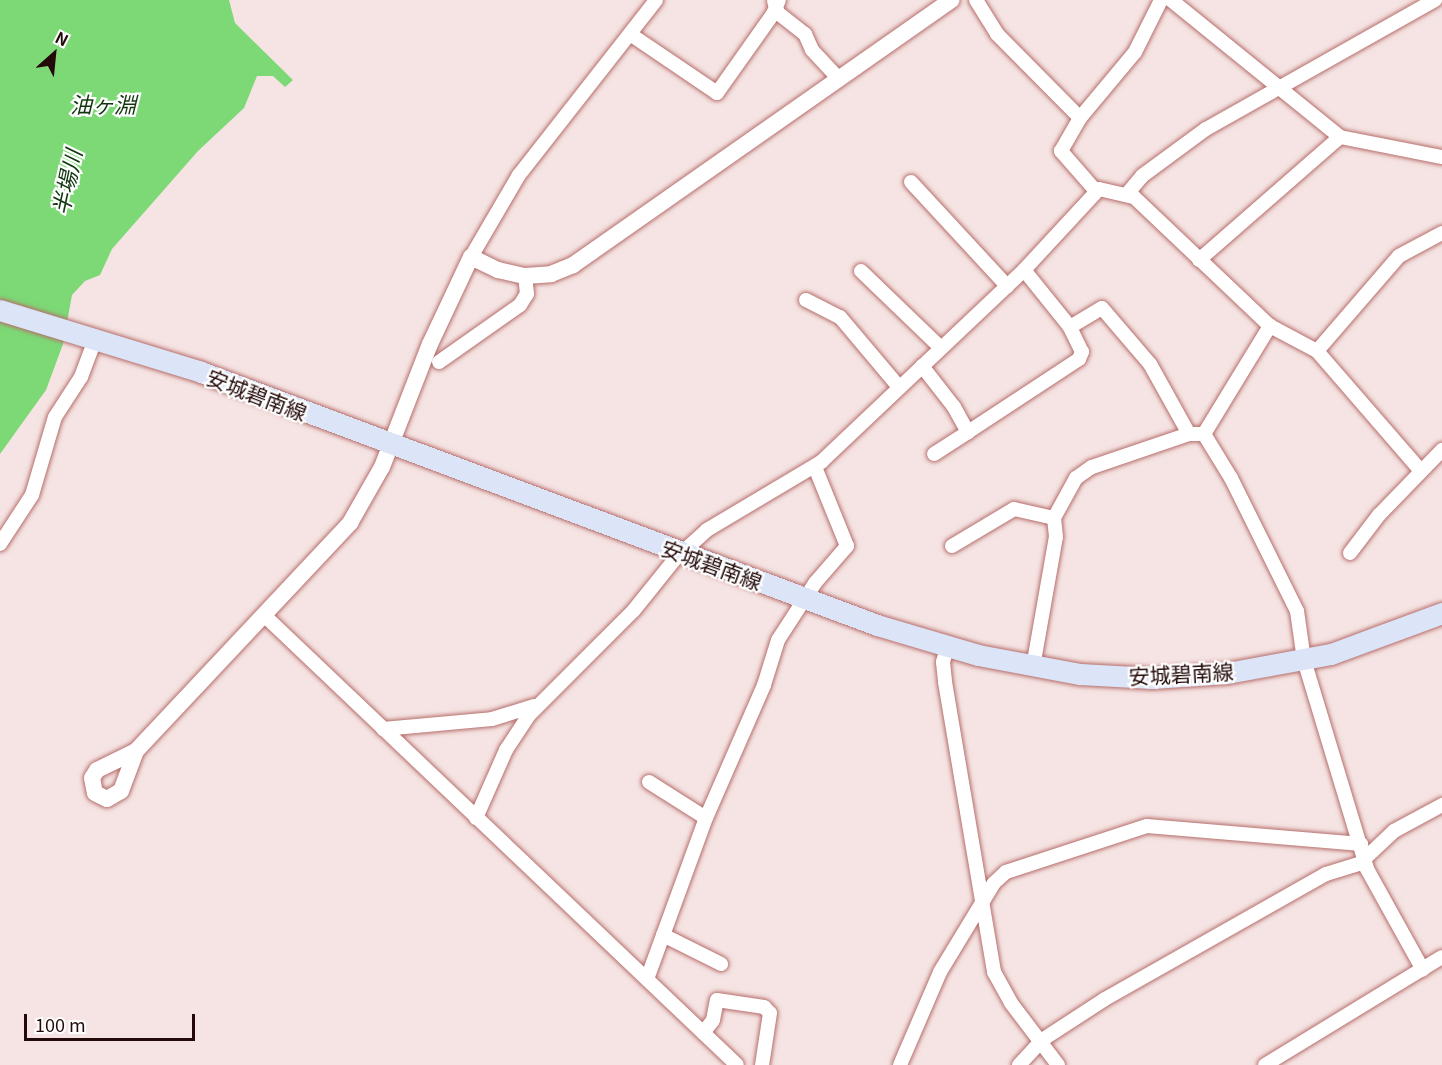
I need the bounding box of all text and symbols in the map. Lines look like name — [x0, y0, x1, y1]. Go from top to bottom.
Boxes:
north arrow — [24, 24, 84, 84]
text: N — [51, 25, 73, 51]
water label: 油ヶ淵 — [70, 91, 136, 117]
water label: 半場川 — [46, 147, 86, 217]
street label: 安城碧南線 — [203, 363, 311, 425]
street label: 安城碧南線 — [658, 534, 766, 594]
street label: 安城碧南線 — [1128, 658, 1234, 688]
scale bar — [27, 1002, 198, 1040]
text: 100 m — [35, 1011, 86, 1037]

